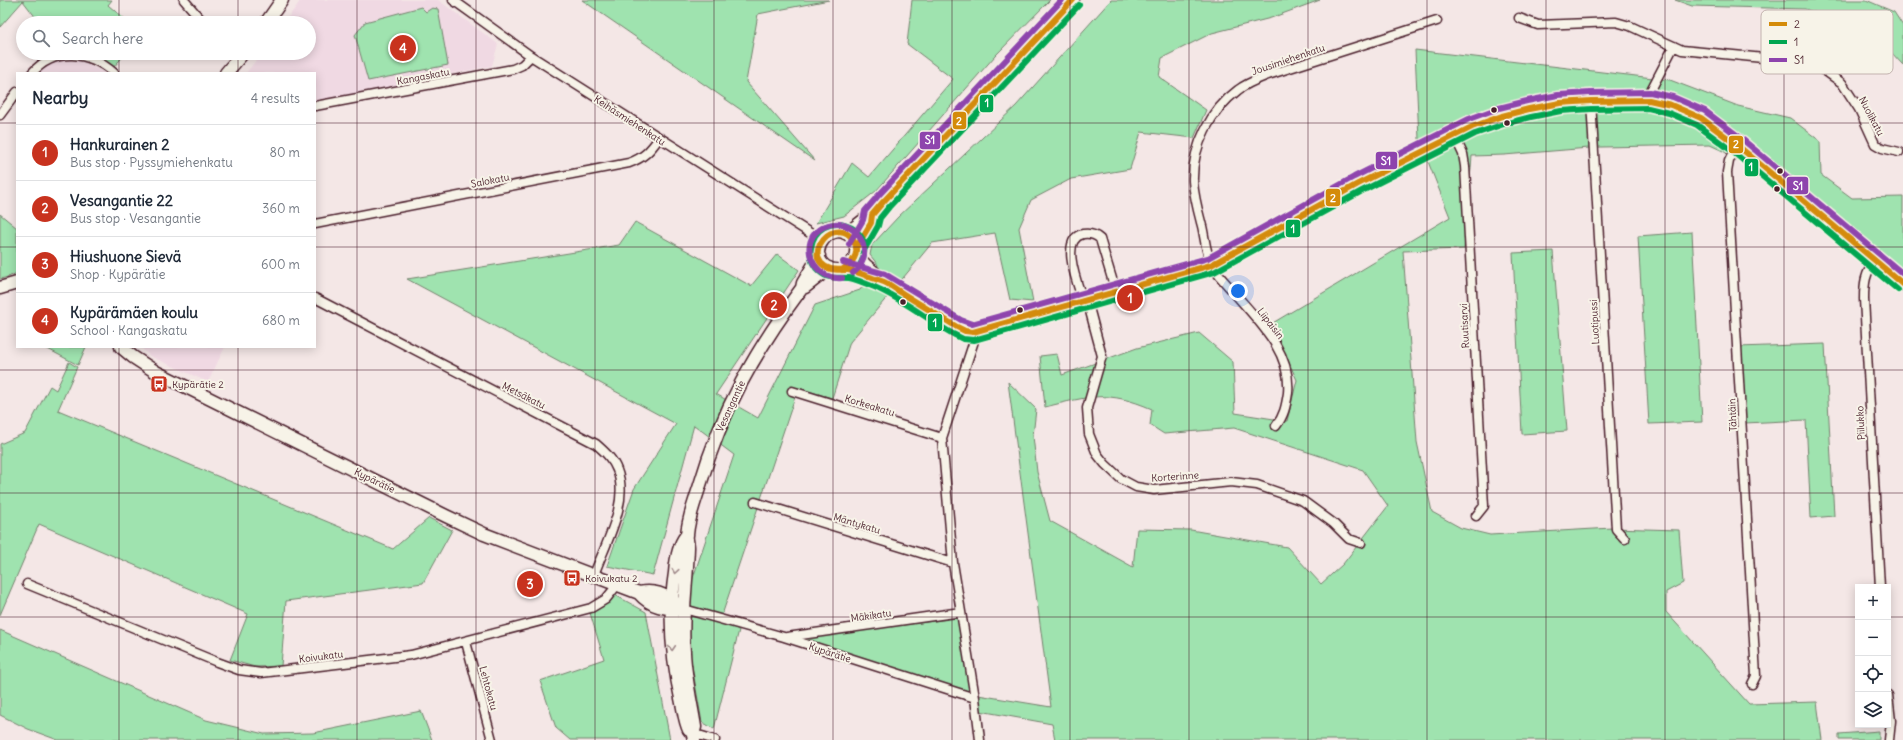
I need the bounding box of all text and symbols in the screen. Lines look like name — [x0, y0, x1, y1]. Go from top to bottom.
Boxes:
legend — [1761, 10, 1893, 74]
search box — [16, 16, 316, 60]
text: 2 — [1794, 17, 1800, 31]
icon: search — [30, 27, 52, 49]
text: Search here — [62, 29, 143, 48]
pin: 4 — [390, 33, 416, 63]
text: 1 — [1794, 35, 1798, 49]
street label: Jousimiehenkatu — [1250, 41, 1327, 78]
text: S1 — [1794, 53, 1804, 67]
street label: Kangaskatu — [396, 65, 451, 88]
text: Nearby — [32, 87, 88, 109]
text: 4 results — [251, 90, 300, 107]
street label: Keihäsmiehenkatu — [591, 92, 668, 149]
line badge: 1 — [979, 94, 994, 113]
street label: Nuolikatu — [1856, 94, 1887, 138]
text: 1 — [985, 96, 989, 110]
unlabelled marker — [1489, 105, 1499, 115]
line badge: 2 — [952, 111, 967, 130]
text: 2 — [956, 114, 962, 128]
unlabelled marker — [1502, 118, 1512, 128]
line badge: S1 — [919, 131, 941, 150]
text: S1 — [925, 133, 935, 147]
text: Hankurainen 2 — [70, 135, 170, 154]
line badge: 2 — [1728, 135, 1744, 154]
text: 2 — [1733, 137, 1739, 151]
text: 1 — [42, 144, 48, 161]
text: 80 m — [269, 144, 300, 161]
line badge: S1 — [1375, 151, 1398, 170]
text: Bus stop · Pyssymiehenkatu — [70, 154, 233, 171]
text: S1 — [1381, 154, 1391, 168]
line badge: 1 — [1744, 158, 1759, 177]
text: 1 — [1749, 160, 1753, 174]
unlabelled marker — [1775, 166, 1785, 176]
street label: Salokatu — [470, 170, 511, 191]
line badge: S1 — [1786, 176, 1809, 195]
text: S1 — [1793, 179, 1803, 193]
unlabelled marker — [1772, 184, 1782, 194]
line badge: 2 — [1325, 188, 1341, 207]
text: Vesangantie 22 — [70, 191, 173, 210]
text: 2 — [1330, 191, 1336, 205]
text: 2 — [41, 200, 49, 217]
text: 360 m — [262, 200, 300, 217]
text: Bus stop · Vesangantie — [70, 210, 201, 227]
line badge: 1 — [1285, 219, 1301, 238]
text: 1 — [1291, 222, 1295, 236]
text: Hiushuone Sievä — [70, 247, 181, 266]
text: 3 — [41, 256, 49, 273]
text: 600 m — [261, 256, 300, 273]
text: Shop · Kypärätie — [70, 266, 166, 283]
your location — [1228, 281, 1248, 301]
pin: 1 — [1117, 283, 1143, 313]
pin: 2 — [761, 290, 787, 320]
unlabelled marker — [898, 297, 908, 307]
street label: Luotipussi — [1587, 299, 1602, 345]
text: Kypärämäen koulu — [70, 303, 198, 322]
street label: Ruutisarvi — [1457, 303, 1472, 349]
unlabelled marker — [1015, 305, 1025, 315]
street label: Liipaisin — [1254, 305, 1287, 342]
text: 4 — [41, 312, 49, 329]
text: 680 m — [262, 312, 300, 329]
line badge: 1 — [927, 313, 943, 332]
text: 1 — [933, 316, 937, 330]
text: School · Kangaskatu — [70, 322, 187, 339]
bus stop icon: Kypärätie 2 — [149, 374, 169, 394]
place label: Kypärätie 2 — [172, 378, 224, 391]
street label: Vesangantie — [713, 378, 748, 434]
street label: Metsäkatu — [500, 379, 548, 412]
street label: Korkeakatu — [843, 392, 897, 419]
street label: Tähtäin — [1725, 398, 1740, 432]
street label: Piilukko — [1853, 405, 1868, 440]
street label: Kypärätie — [352, 465, 397, 496]
street label: Korterinne — [1151, 468, 1199, 485]
street label: Mäntykatu — [832, 510, 882, 537]
bus stop icon: Koivukatu 2 — [562, 568, 582, 588]
one-way arrow — [671, 568, 680, 574]
pin: 3 — [517, 569, 543, 599]
place label: Koivukatu 2 — [585, 572, 638, 585]
map controls — [1855, 584, 1891, 728]
button: + — [1855, 584, 1891, 620]
street label: Mäkikatu — [850, 606, 892, 625]
button: − — [1855, 620, 1891, 656]
street label: Kypärätie — [807, 640, 853, 665]
one-way arrow — [668, 645, 677, 651]
street label: Koivukatu — [298, 647, 344, 666]
button: locate — [1855, 656, 1891, 692]
street label: Lehtokatu — [476, 665, 501, 712]
button: layers — [1855, 692, 1891, 728]

